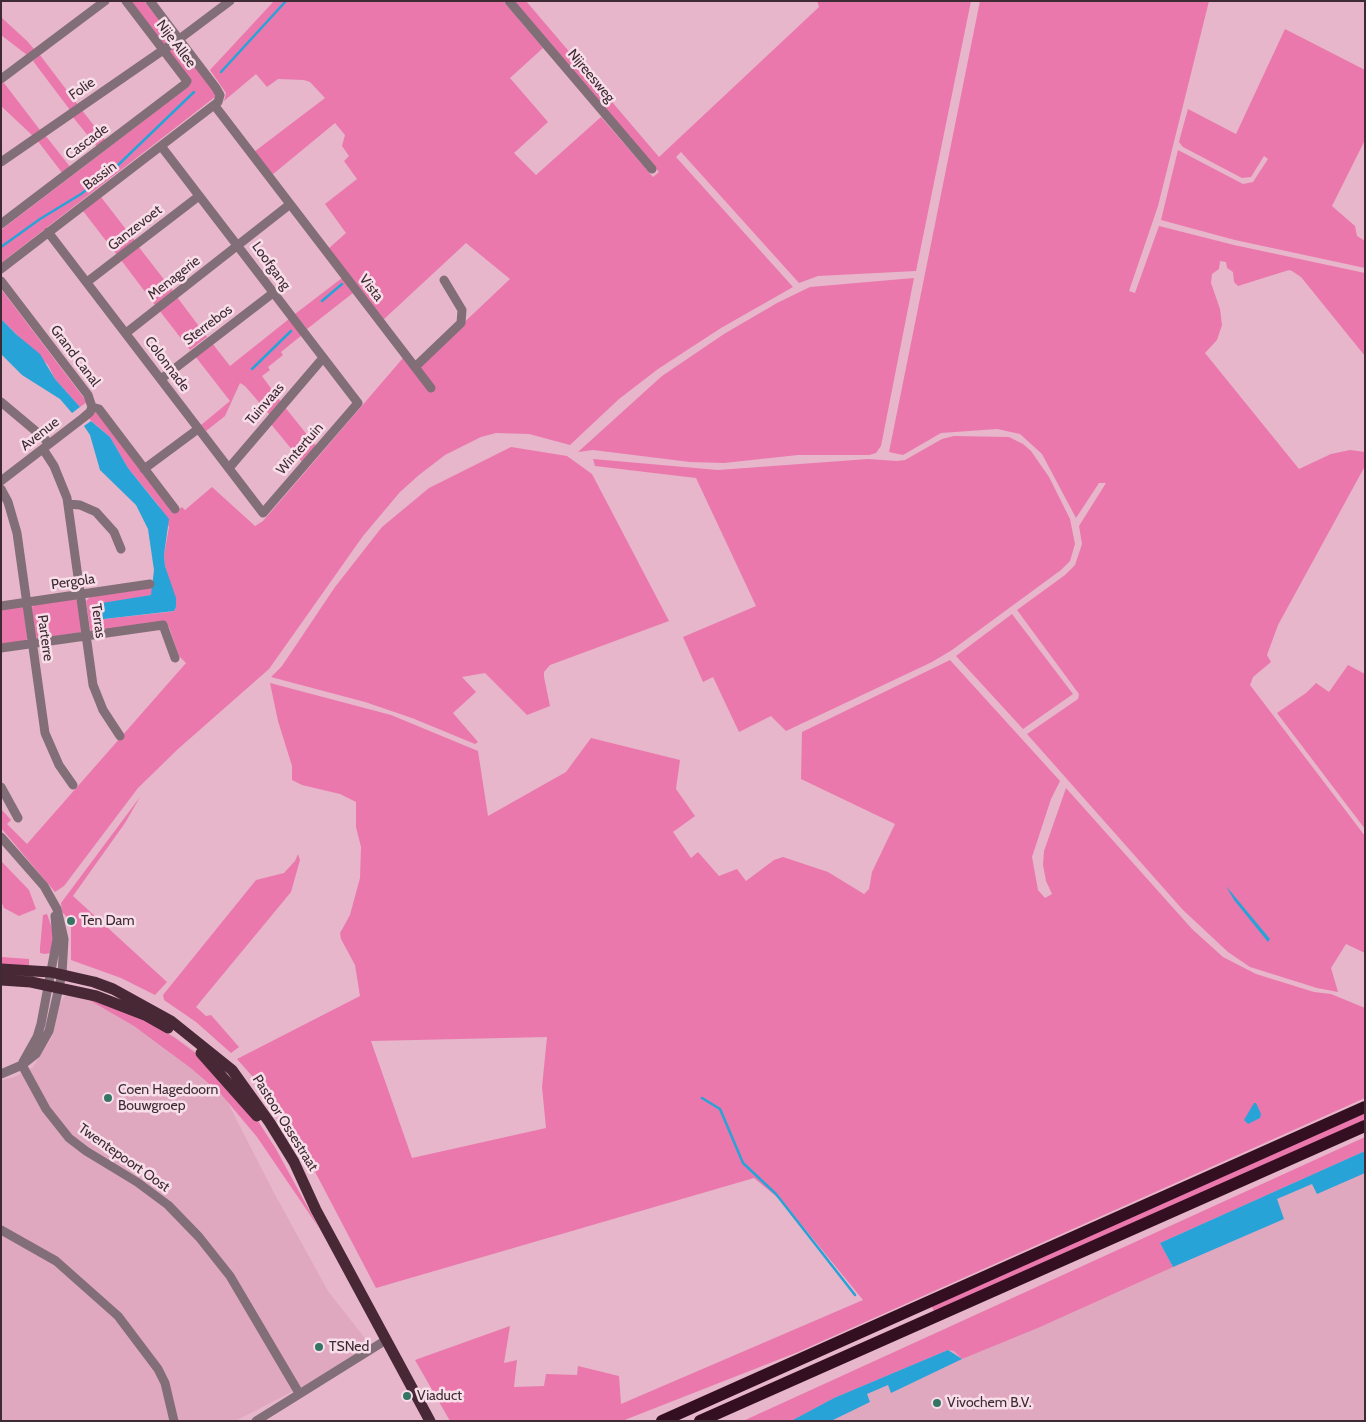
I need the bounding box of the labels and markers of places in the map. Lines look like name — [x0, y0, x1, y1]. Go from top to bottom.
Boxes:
place label: Ten Dam — [81, 913, 135, 929]
marker: Ten Dam — [65, 915, 77, 927]
place label: Coen Hagedoorn Bouwgroep — [118, 1082, 218, 1114]
marker: Coen Hagedoorn Bouwgroep — [102, 1092, 114, 1104]
place label: TSNed — [329, 1339, 369, 1355]
marker: TSNed — [313, 1341, 325, 1353]
place label: Viaduct — [417, 1388, 462, 1404]
marker: Viaduct — [401, 1390, 413, 1402]
place label: Vivochem B.V. — [947, 1395, 1032, 1411]
marker: Vivochem B.V. — [931, 1397, 943, 1409]

